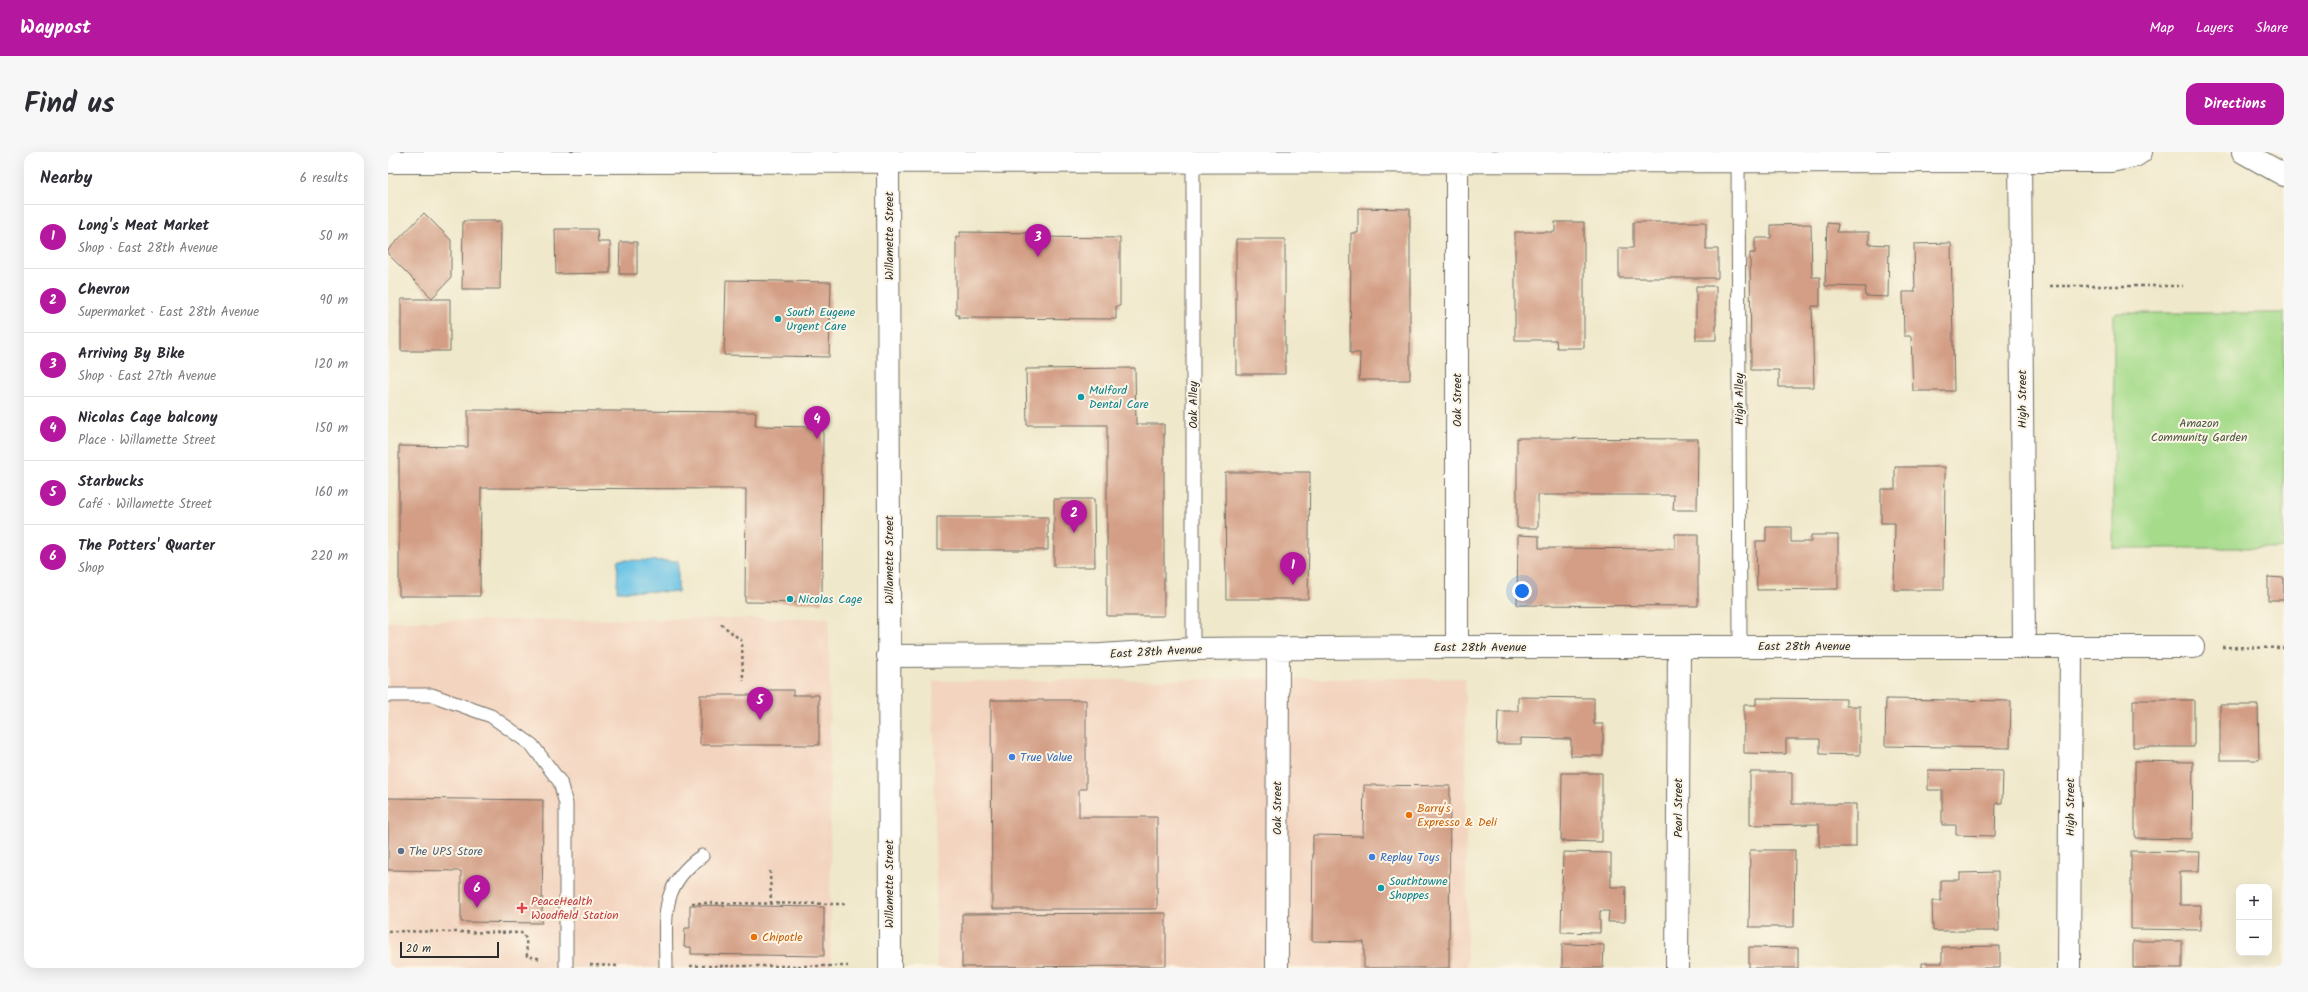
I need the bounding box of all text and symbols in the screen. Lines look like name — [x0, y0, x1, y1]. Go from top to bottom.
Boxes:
text: Waypost — [20, 13, 91, 43]
text: Map — [2150, 17, 2174, 39]
text: Layers — [2196, 17, 2234, 39]
text: Share — [2256, 17, 2288, 39]
text: Find us — [24, 82, 115, 127]
button: Directions — [2186, 83, 2284, 125]
text: Nearby — [40, 165, 92, 192]
text: 6 results — [300, 168, 348, 189]
street label: Willamette Street — [880, 191, 899, 280]
text: Long's Meat Market — [78, 214, 209, 238]
pin: 3 — [1025, 224, 1051, 257]
text: 1 — [51, 226, 55, 247]
text: 50 m — [319, 226, 348, 247]
text: Shop · East 28th Avenue — [78, 238, 218, 259]
text: Chevron — [78, 278, 130, 302]
text: 2 — [49, 290, 57, 311]
text: 90 m — [320, 290, 348, 311]
text: Supermarket · East 28th Avenue — [78, 302, 259, 323]
place label: South Eugene Urgent Care — [786, 303, 856, 336]
marker: South Eugene Urgent Care — [773, 314, 783, 324]
text: Arriving By Bike — [78, 342, 185, 366]
text: 3 — [49, 354, 57, 375]
text: 120 m — [314, 354, 348, 375]
text: Shop · East 27th Avenue — [78, 366, 216, 387]
street label: High Street — [2013, 370, 2032, 428]
street label: Oak Street — [1448, 373, 1467, 427]
street label: High Alley — [1730, 373, 1749, 425]
place label: Mulford Dental Care — [1089, 381, 1149, 414]
street label: Oak Alley — [1184, 381, 1203, 429]
marker: Mulford Dental Care — [1076, 392, 1086, 402]
text: Nicolas Cage balcony — [78, 406, 218, 430]
pin: 4 — [804, 406, 830, 439]
park label: Amazon Community Garden — [2151, 414, 2247, 447]
text: 4 — [49, 418, 57, 439]
text: 150 m — [315, 418, 348, 439]
text: Place · Willamette Street — [78, 430, 216, 451]
text: Starbucks — [78, 470, 144, 494]
text: 5 — [50, 482, 56, 503]
text: 160 m — [315, 482, 348, 503]
text: Café · Willamette Street — [78, 494, 212, 515]
pin: 2 — [1061, 500, 1087, 533]
street label: Willamette Street — [880, 515, 899, 604]
text: The Potters' Quarter — [78, 534, 215, 558]
text: 6 — [49, 546, 57, 567]
text: 220 m — [311, 546, 348, 567]
pin: 1 — [1280, 552, 1306, 585]
text: Shop — [78, 558, 104, 579]
your location — [1512, 581, 1532, 601]
place label: Nicolas Cage — [798, 590, 863, 609]
marker: Nicolas Cage — [785, 594, 795, 604]
street label: East 28th Avenue — [1758, 637, 1851, 656]
street label: East 28th Avenue — [1434, 638, 1527, 657]
street label: East 28th Avenue — [1109, 640, 1203, 664]
pin: 5 — [747, 687, 773, 720]
place label: True Value — [1020, 748, 1073, 767]
marker: True Value — [1007, 752, 1017, 762]
street label: Pearl Street — [1669, 778, 1688, 838]
street label: High Street — [2061, 778, 2080, 836]
street label: Oak Street — [1268, 781, 1287, 835]
place label: Barry's Expresso & Deli — [1417, 799, 1498, 832]
marker: Barry's Expresso & Deli — [1404, 810, 1414, 820]
street label: Willamette Street — [880, 839, 899, 928]
place label: The UPS Store — [409, 842, 483, 861]
marker: The UPS Store — [396, 846, 406, 856]
place label: Replay Toys — [1380, 848, 1440, 867]
marker: Replay Toys — [1367, 852, 1377, 862]
place label: Southtowne Shoppes — [1389, 872, 1448, 905]
pin: 6 — [464, 875, 490, 908]
marker: Southtowne Shoppes — [1376, 883, 1386, 893]
map controls — [2236, 884, 2272, 956]
button: + — [2236, 884, 2272, 920]
place label: PeaceHealth Woodfield Station — [531, 892, 619, 925]
marker: PeaceHealth Woodfield Station — [516, 902, 528, 914]
button: − — [2236, 920, 2272, 956]
place label: Chipotle — [762, 928, 803, 947]
marker: Chipotle — [749, 932, 759, 942]
scale bar — [400, 940, 499, 959]
text: 20 m — [406, 940, 431, 958]

